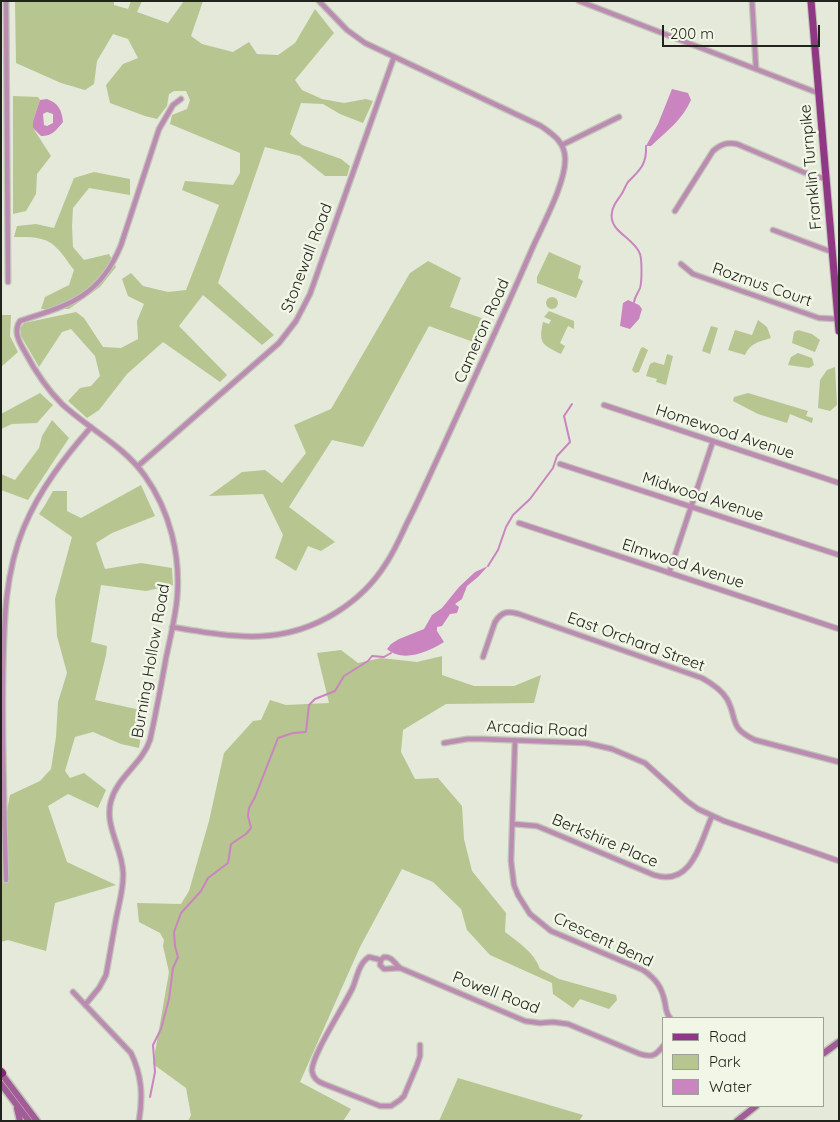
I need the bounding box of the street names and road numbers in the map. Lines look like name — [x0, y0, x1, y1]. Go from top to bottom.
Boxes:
street label: Franklin Turnpike — [796, 104, 826, 230]
street label: Stonewall Road — [277, 201, 337, 315]
street label: Rozmus Court — [710, 259, 814, 311]
street label: Cameron Road — [450, 276, 514, 386]
street label: Homewood Avenue — [653, 400, 797, 464]
street label: Midwood Avenue — [640, 468, 766, 526]
street label: Elmwood Avenue — [619, 535, 747, 593]
street label: Burning Hollow Road — [128, 582, 174, 740]
street label: East Orchard Street — [565, 608, 707, 676]
street label: Arcadia Road — [486, 717, 588, 741]
street label: Berkshire Place — [549, 810, 661, 872]
street label: Crescent Bend — [550, 909, 656, 971]
street label: Powell Road — [450, 968, 542, 1018]

